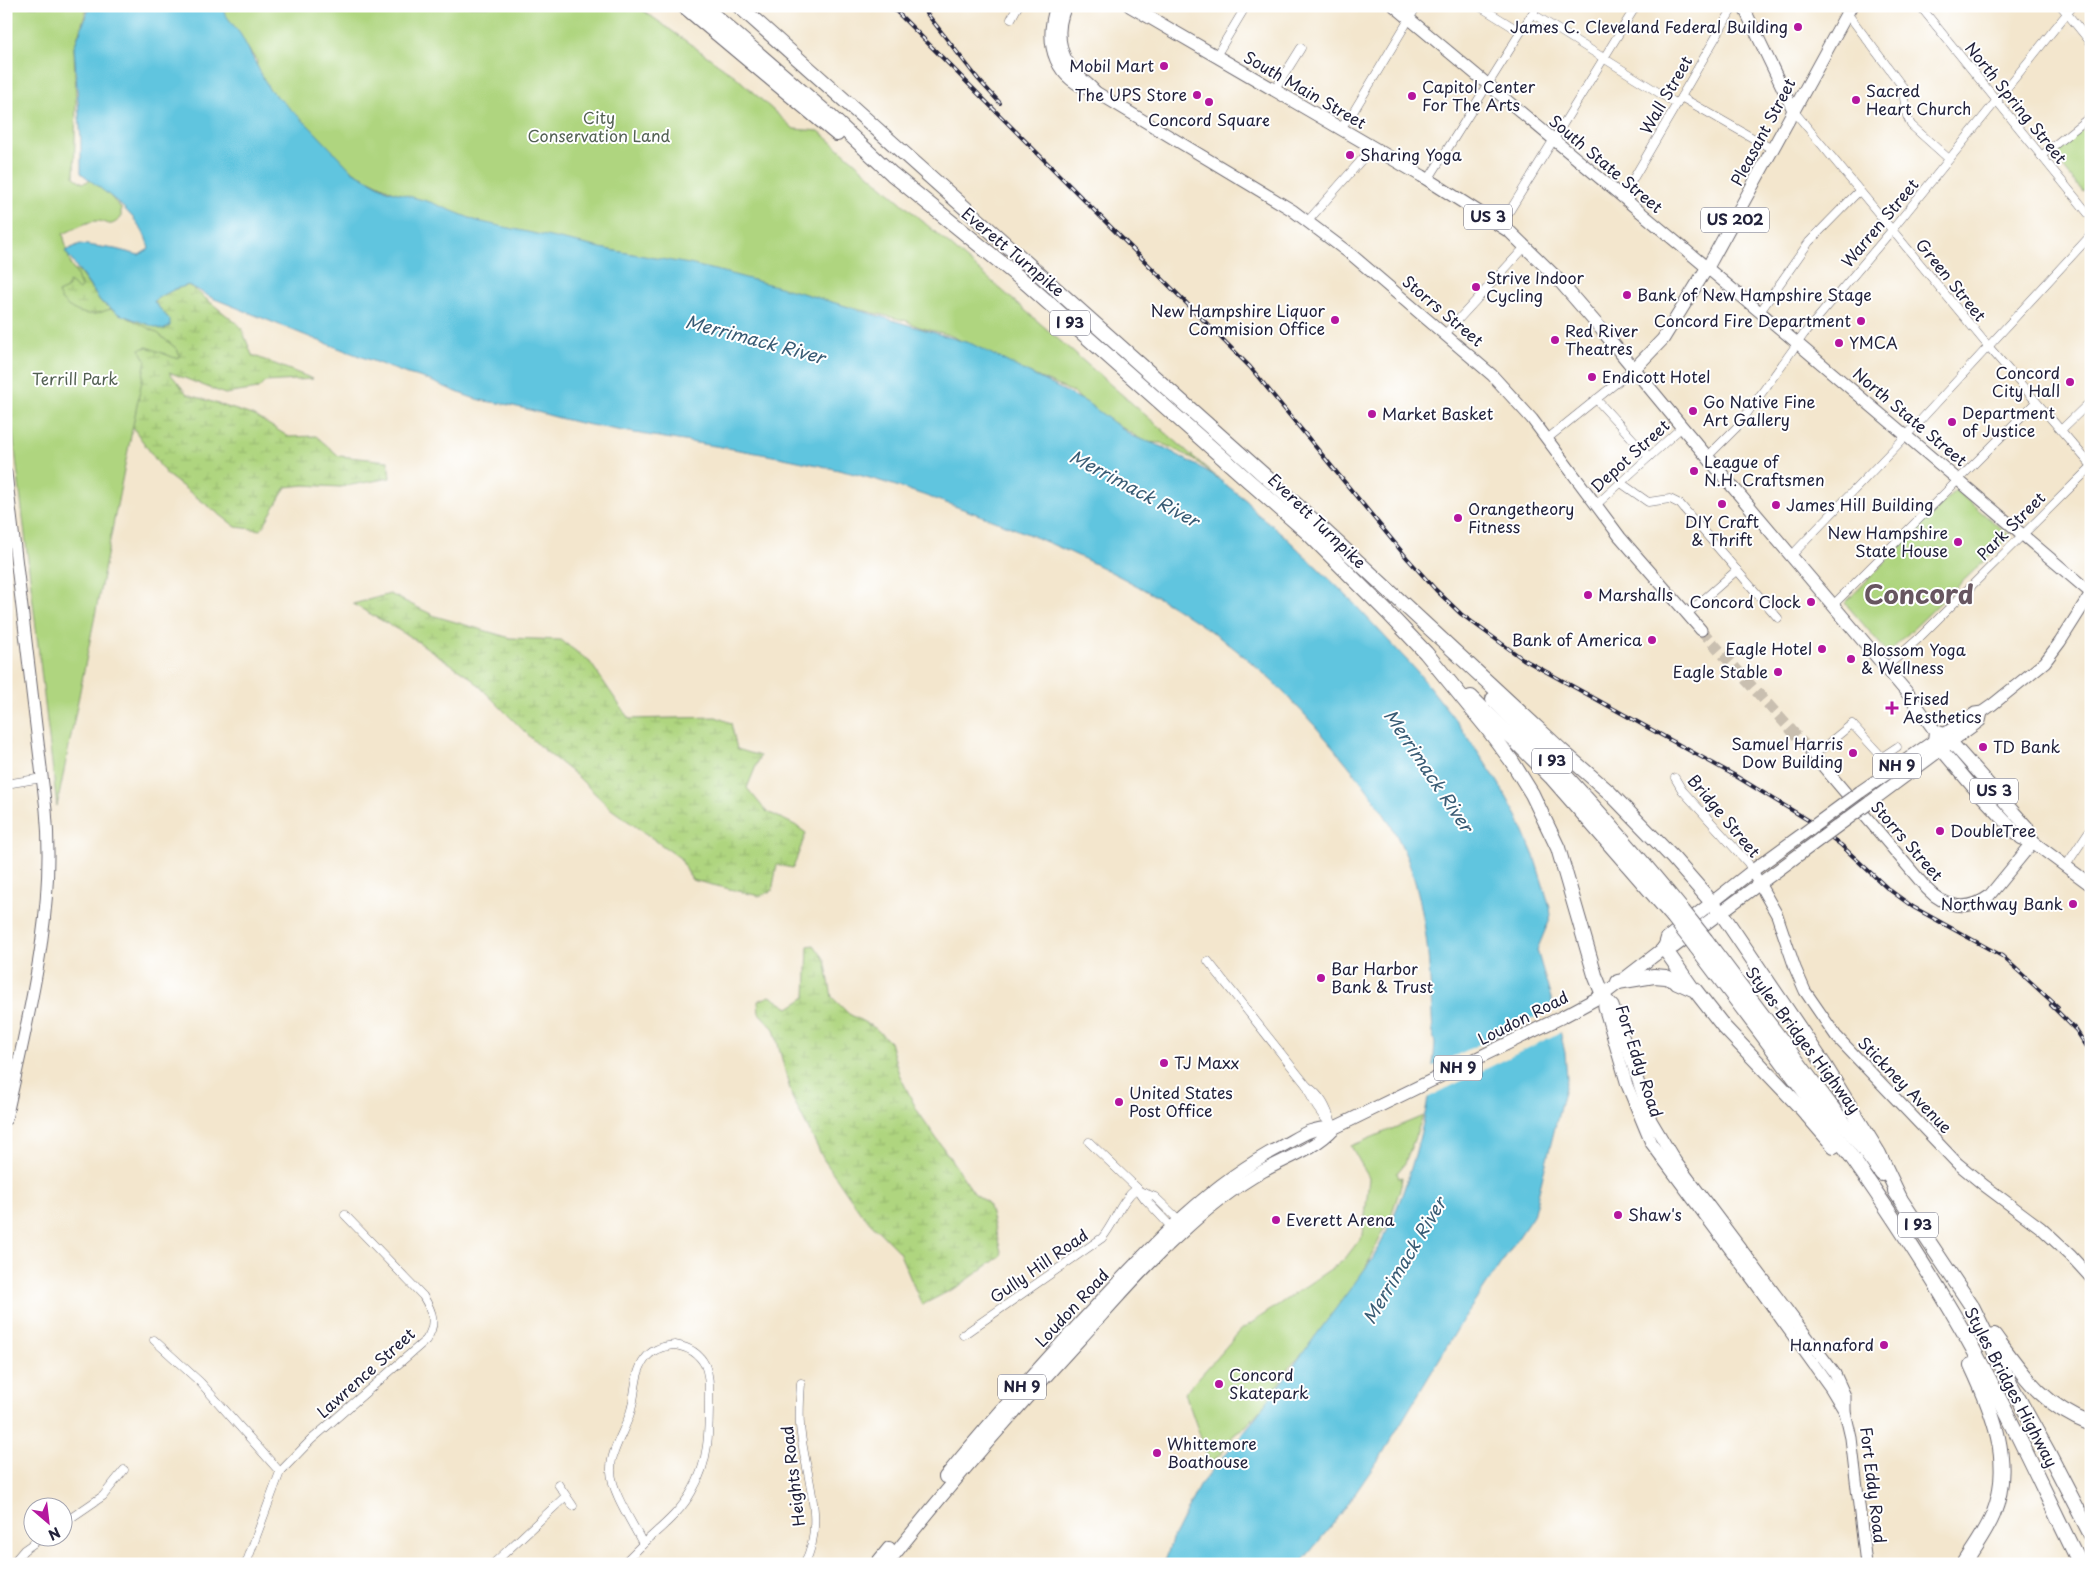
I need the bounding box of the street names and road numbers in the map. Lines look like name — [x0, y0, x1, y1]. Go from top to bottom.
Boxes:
street label: North Spring Street — [1960, 36, 2074, 169]
street label: South Main Street — [1240, 44, 1371, 134]
street label: Wall Street — [1633, 50, 1698, 138]
street label: Pleasant Street — [1724, 73, 1801, 190]
street label: South State Street — [1545, 108, 1669, 218]
street label: Warren Street — [1835, 172, 1924, 272]
street label: Everett Turnpike — [957, 201, 1070, 302]
road number: US 3 — [1464, 204, 1512, 230]
road number: US 202 — [1701, 208, 1769, 232]
street label: Green Street — [1911, 233, 1993, 326]
street label: Storrs Street — [1398, 269, 1490, 352]
road number: I 93 — [1050, 310, 1090, 336]
street label: North State Street — [1848, 361, 1973, 472]
street label: Depot Street — [1584, 413, 1675, 497]
street label: Everett Turnpike — [1263, 467, 1372, 573]
street label: Park Street — [1971, 486, 2050, 565]
road number: I 93 — [1532, 748, 1572, 774]
road number: NH 9 — [1873, 754, 1921, 778]
street label: Bridge Street — [1683, 768, 1767, 863]
road number: US 3 — [1970, 778, 2018, 804]
street label: Storrs Street — [1866, 795, 1950, 886]
street label: Styles Bridges Highway — [1741, 961, 1867, 1118]
street label: Loudon Road — [1473, 984, 1572, 1050]
street label: Fort Eddy Road — [1610, 1001, 1669, 1120]
street label: Stickney Avenue — [1853, 1031, 1958, 1138]
road number: NH 9 — [1434, 1056, 1482, 1080]
road number: I 93 — [1898, 1212, 1938, 1238]
street label: Gully Hill Road — [984, 1222, 1092, 1308]
street label: Loudon Road — [1029, 1263, 1114, 1352]
street label: Styles Bridges Highway — [1959, 1302, 2064, 1471]
street label: Lawrence Street — [311, 1321, 420, 1423]
road number: NH 9 — [998, 1374, 1046, 1400]
street label: Heights Road — [774, 1425, 810, 1528]
street label: Fort Eddy Road — [1855, 1425, 1893, 1544]

